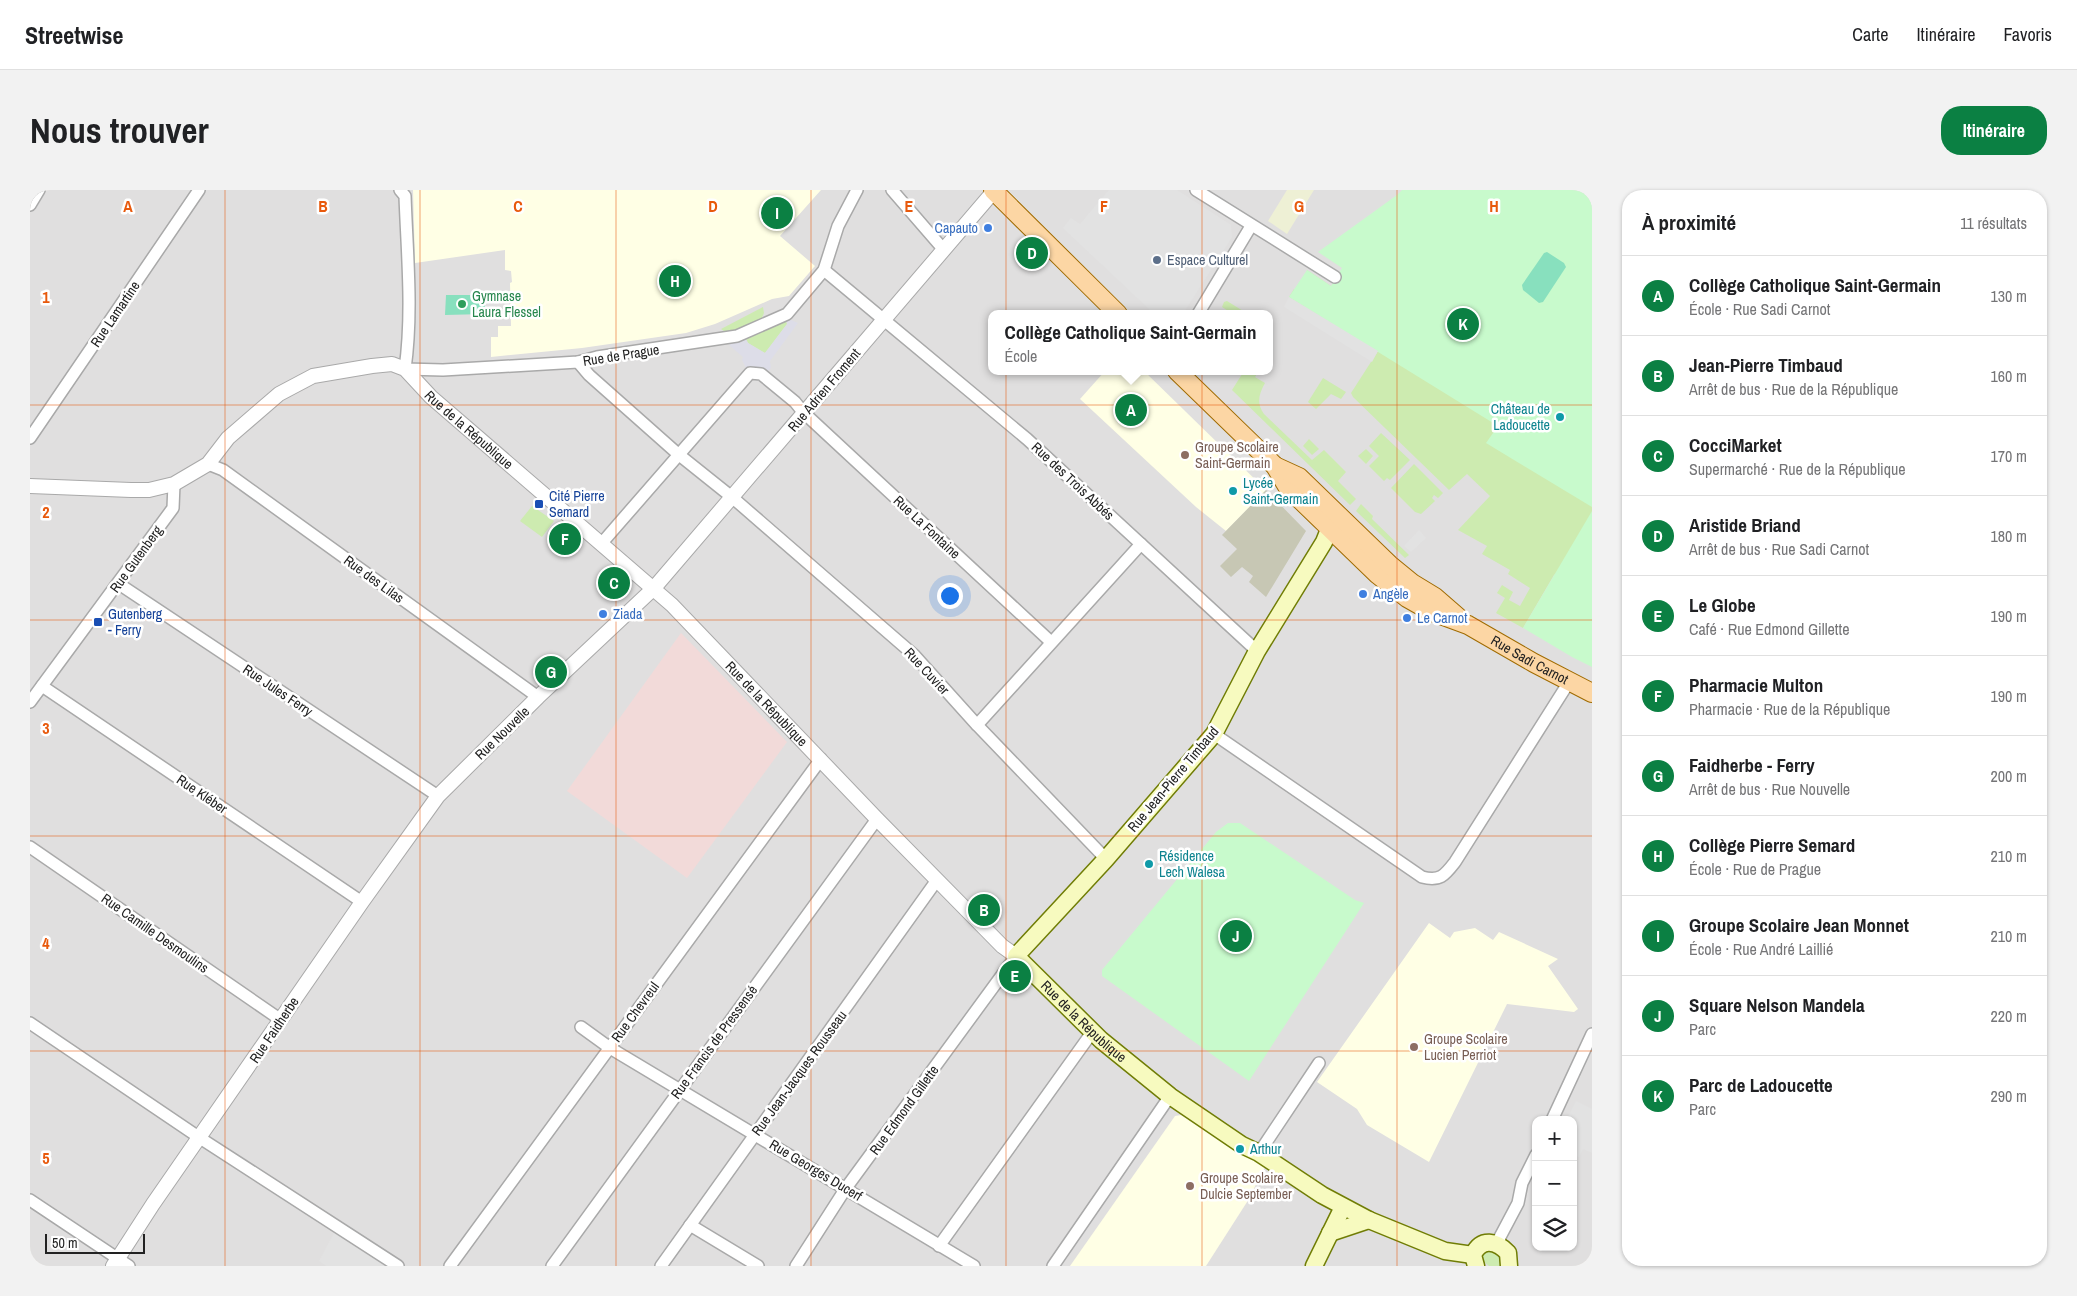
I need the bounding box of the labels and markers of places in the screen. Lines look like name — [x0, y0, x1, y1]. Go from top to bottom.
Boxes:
pin: I — [761, 194, 793, 232]
place label: Capauto — [935, 219, 978, 237]
marker: Capauto — [982, 222, 994, 234]
pin: D — [1016, 234, 1048, 272]
place label: Espace Culturel — [1167, 251, 1248, 269]
marker: Espace Culturel — [1151, 254, 1163, 266]
pin: H — [659, 262, 691, 300]
place label: Gymnase Laura Flessel — [472, 287, 541, 321]
marker: Gymnase Laura Flessel — [456, 298, 468, 310]
pin: K — [1447, 305, 1479, 343]
pin: A — [1115, 391, 1147, 429]
place label: Château de Ladoucette — [1491, 400, 1550, 434]
marker: Château de Ladoucette — [1554, 411, 1566, 423]
place label: Groupe Scolaire Saint-Germain — [1195, 438, 1279, 472]
marker: Groupe Scolaire Saint-Germain — [1179, 449, 1191, 461]
place label: Lycée Saint-Germain — [1243, 474, 1318, 508]
marker: Lycée Saint-Germain — [1227, 485, 1239, 497]
place label: Cité Pierre Semard — [549, 487, 605, 521]
marker: Cité Pierre Semard — [533, 498, 545, 510]
pin: F — [549, 520, 581, 558]
pin: C — [598, 564, 630, 602]
place label: Angèle — [1372, 585, 1409, 603]
marker: Angèle — [1357, 588, 1369, 600]
place label: Gutenberg - Ferry — [108, 605, 163, 639]
place label: Ziada — [613, 605, 643, 623]
marker: Ziada — [597, 608, 609, 620]
place label: Le Carnot — [1417, 609, 1467, 627]
marker: Le Carnot — [1401, 612, 1413, 624]
marker: Gutenberg - Ferry — [92, 616, 104, 628]
pin: G — [535, 653, 567, 691]
place label: Résidence Lech Walesa — [1159, 847, 1226, 881]
marker: Résidence Lech Walesa — [1143, 858, 1155, 870]
pin: B — [968, 891, 1000, 929]
pin: J — [1220, 917, 1252, 955]
pin: E — [999, 957, 1031, 995]
place label: Groupe Scolaire Lucien Perriot — [1424, 1030, 1508, 1064]
marker: Groupe Scolaire Lucien Perriot — [1408, 1041, 1420, 1053]
place label: Arthur — [1249, 1140, 1281, 1158]
marker: Arthur — [1234, 1143, 1246, 1155]
place label: Groupe Scolaire Dulcie September — [1200, 1169, 1292, 1203]
marker: Groupe Scolaire Dulcie September — [1184, 1180, 1196, 1192]

